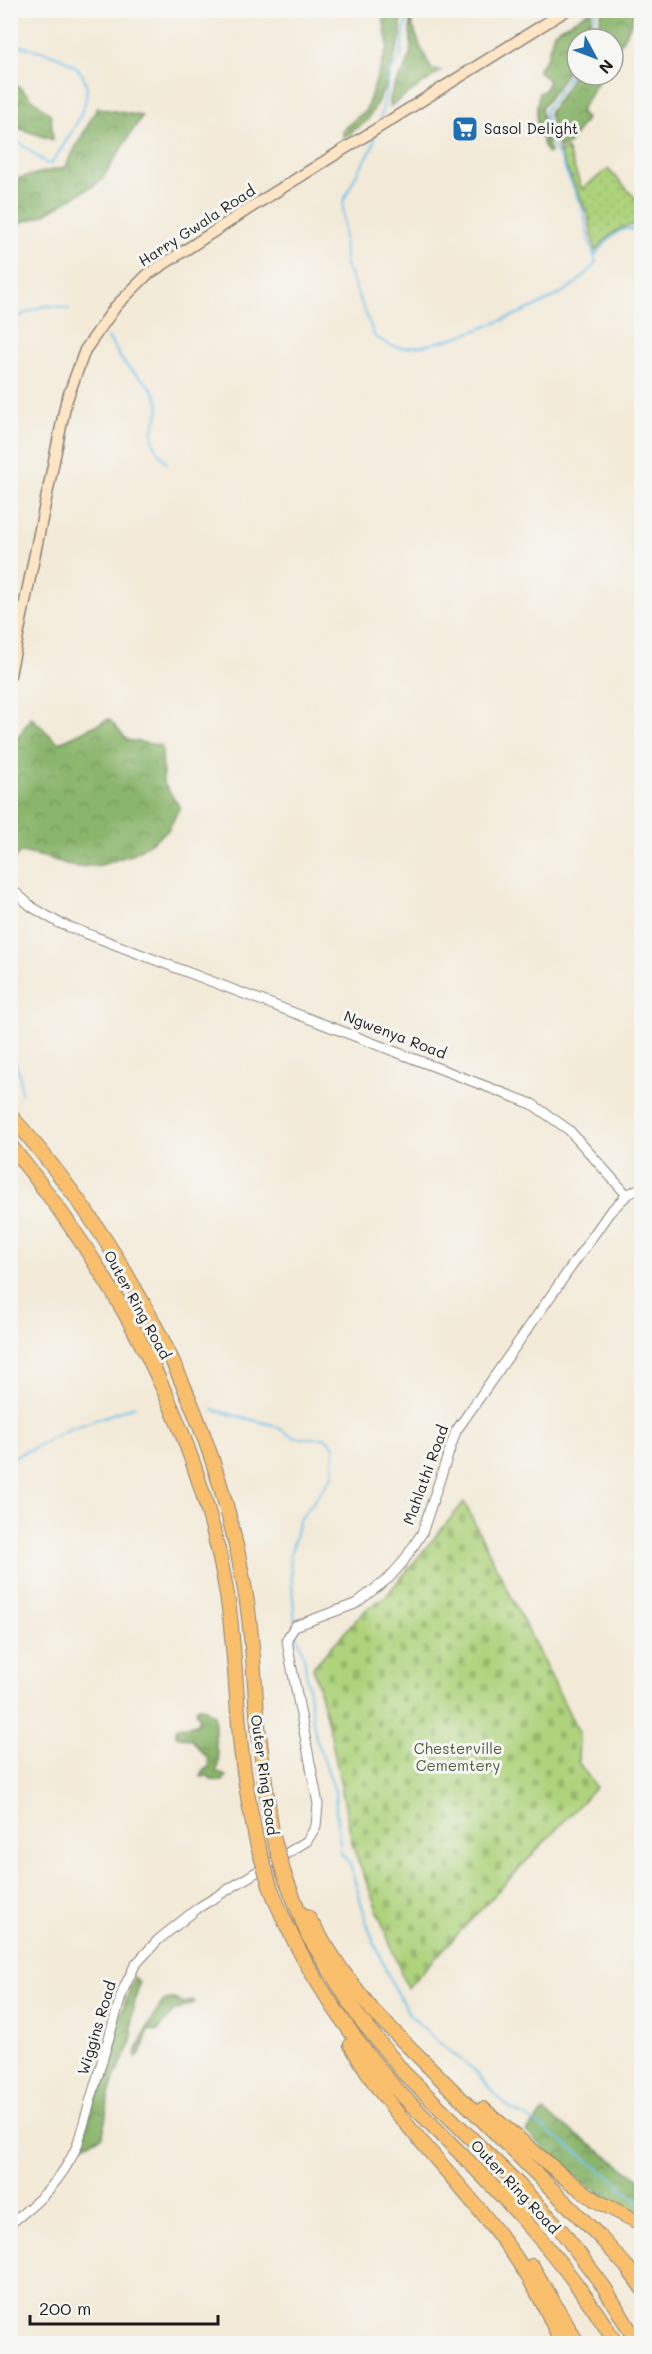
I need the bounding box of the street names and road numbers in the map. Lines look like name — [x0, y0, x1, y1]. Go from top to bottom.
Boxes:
street label: Harry Gwala Road — [134, 180, 259, 270]
street label: Ngwenya Road — [341, 1005, 450, 1063]
street label: Outer Ring Road — [100, 1246, 176, 1363]
street label: Mahlathi Road — [398, 1422, 452, 1527]
street label: Outer Ring Road — [247, 1713, 283, 1837]
street label: Wiggins Road — [72, 1978, 120, 2077]
street label: Outer Ring Road — [467, 2135, 565, 2238]

